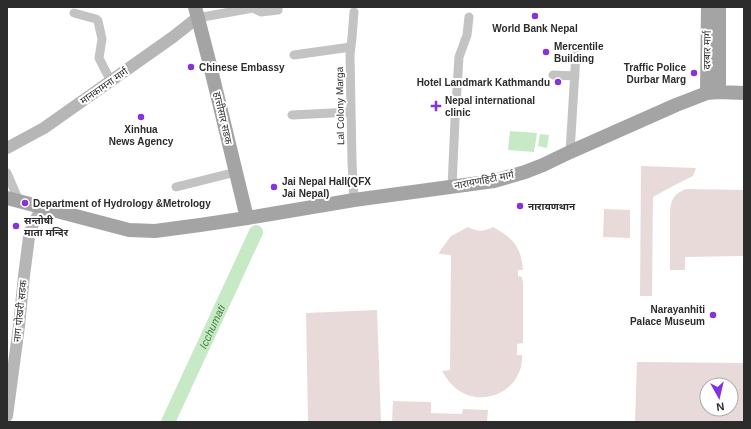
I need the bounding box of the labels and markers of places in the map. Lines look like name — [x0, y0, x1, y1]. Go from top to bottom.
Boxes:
marker: World Bank Nepal — [530, 11, 540, 21]
place label: World Bank Nepal — [492, 23, 578, 34]
place label: Mercentile Building — [554, 41, 604, 64]
marker: Mercentile Building — [541, 47, 551, 57]
marker: Chinese Embassy — [186, 62, 196, 72]
place label: Chinese Embassy — [199, 62, 285, 73]
place label: Traffic Police Durbar Marg — [624, 62, 686, 85]
marker: Traffic Police Durbar Marg — [689, 68, 699, 78]
place label: Hotel Landmark Kathmandu — [417, 77, 550, 88]
marker: Hotel Landmark Kathmandu — [553, 77, 563, 87]
place label: Nepal international clinic — [445, 95, 535, 118]
marker: Nepal international clinic — [430, 100, 442, 112]
marker: Xinhua News Agency — [136, 112, 146, 122]
place label: Xinhua News Agency — [109, 124, 174, 147]
place label: Jai Nepal Hall(QFX Jai Nepal) — [282, 176, 371, 199]
marker: Jai Nepal Hall(QFX Jai Nepal) — [269, 182, 279, 192]
marker: Department of Hydrology &Metrology — [20, 198, 30, 208]
place label: Department of Hydrology &Metrology — [33, 198, 211, 209]
marker: नारायणथान — [515, 201, 525, 211]
place label: नारायणथान — [528, 201, 576, 212]
place label: सन्तोषी माता मन्दिर — [24, 215, 69, 238]
marker: सन्तोषी माता मन्दिर — [11, 221, 21, 231]
place label: Narayanhiti Palace Museum — [630, 304, 705, 327]
marker: Narayanhiti Palace Museum — [708, 310, 718, 320]

